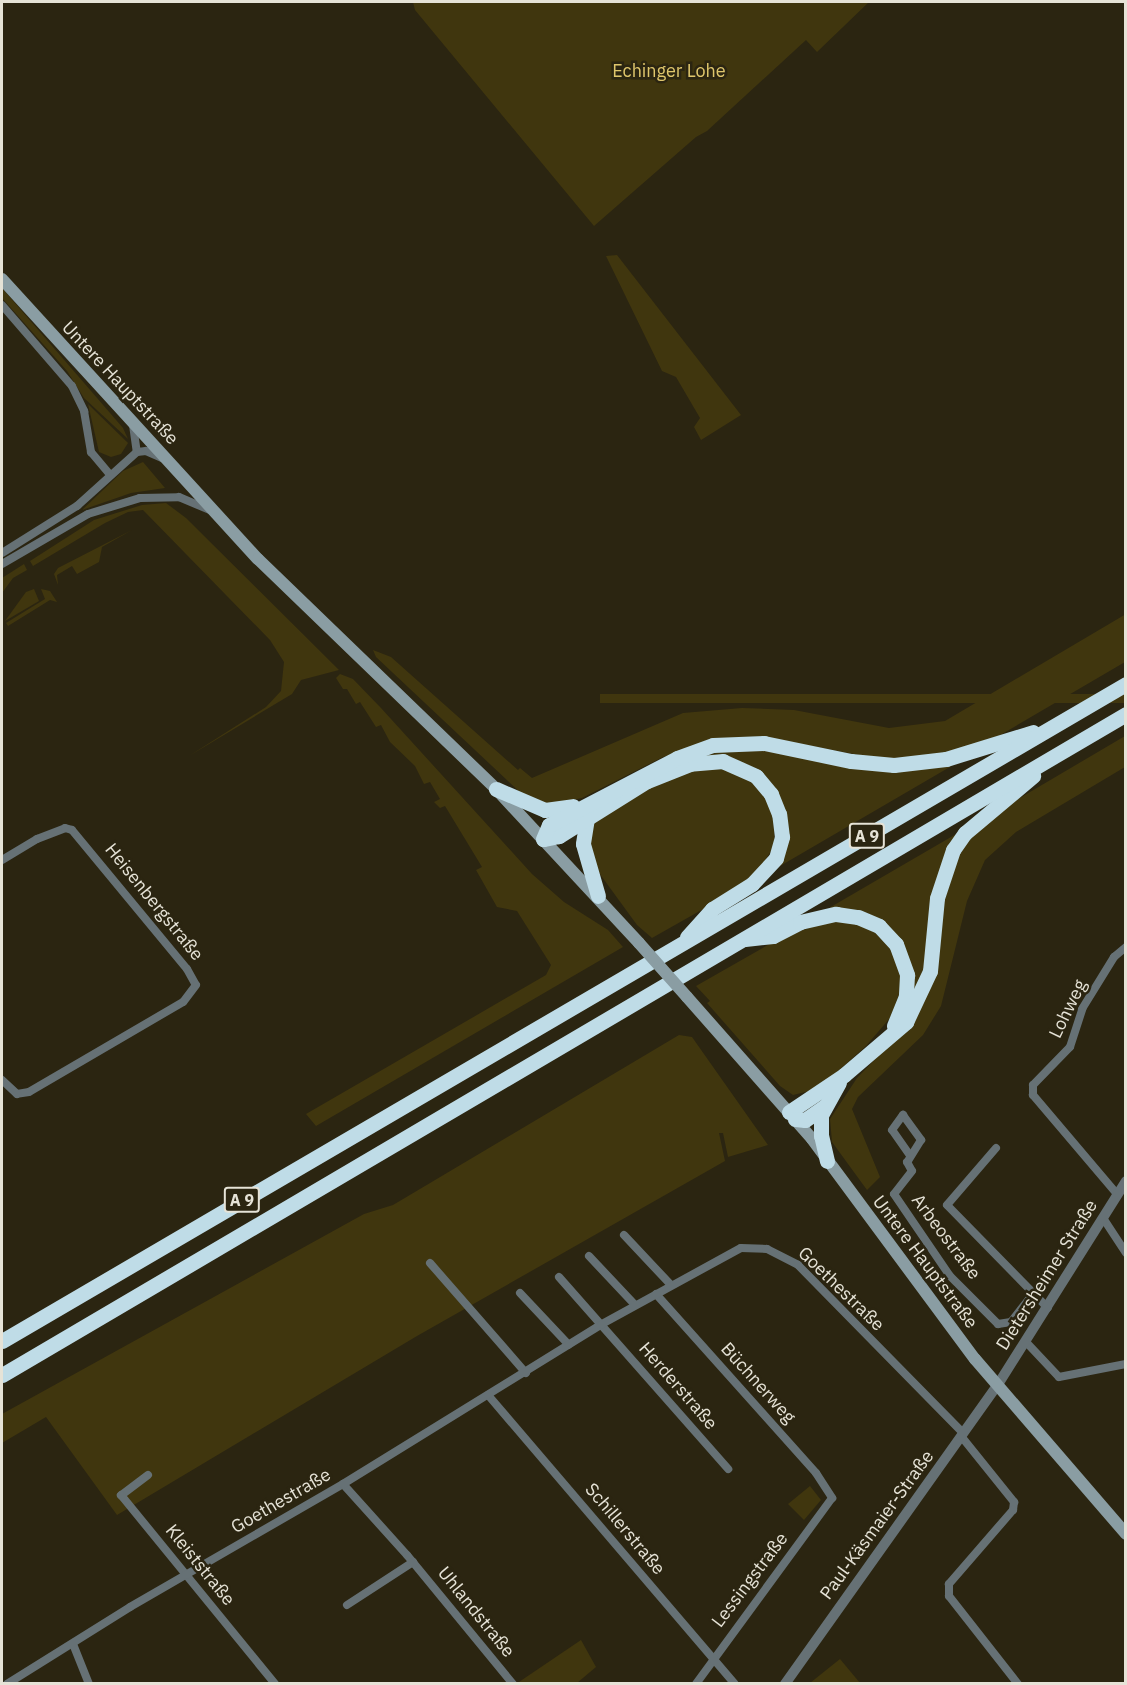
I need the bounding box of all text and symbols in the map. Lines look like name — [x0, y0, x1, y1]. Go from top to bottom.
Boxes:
park label: Echinger Lohe — [612, 60, 726, 82]
street label: Untere Hauptstraße — [57, 317, 183, 449]
road number: A 9 — [848, 823, 886, 849]
street label: Heisenbergstraße — [100, 839, 208, 965]
street label: Lohweg — [1045, 976, 1091, 1042]
road number: A 9 — [222, 1187, 262, 1213]
street label: Arbeostraße — [907, 1190, 985, 1284]
street label: Untere Hauptstraße — [868, 1191, 982, 1333]
street label: Dietersheimer Straße — [992, 1196, 1102, 1354]
street label: Goethestraße — [793, 1243, 889, 1335]
street label: Herderstraße — [634, 1338, 722, 1434]
street label: Büchnerweg — [716, 1338, 800, 1428]
street label: Paul-Käsmaier-Straße — [816, 1446, 938, 1604]
street label: Goethestraße — [227, 1464, 335, 1538]
street label: Schillerstraße — [580, 1479, 670, 1579]
street label: Kleiststraße — [161, 1520, 239, 1610]
street label: Lessingstraße — [707, 1528, 793, 1632]
street label: Uhlandstraße — [433, 1562, 519, 1662]

